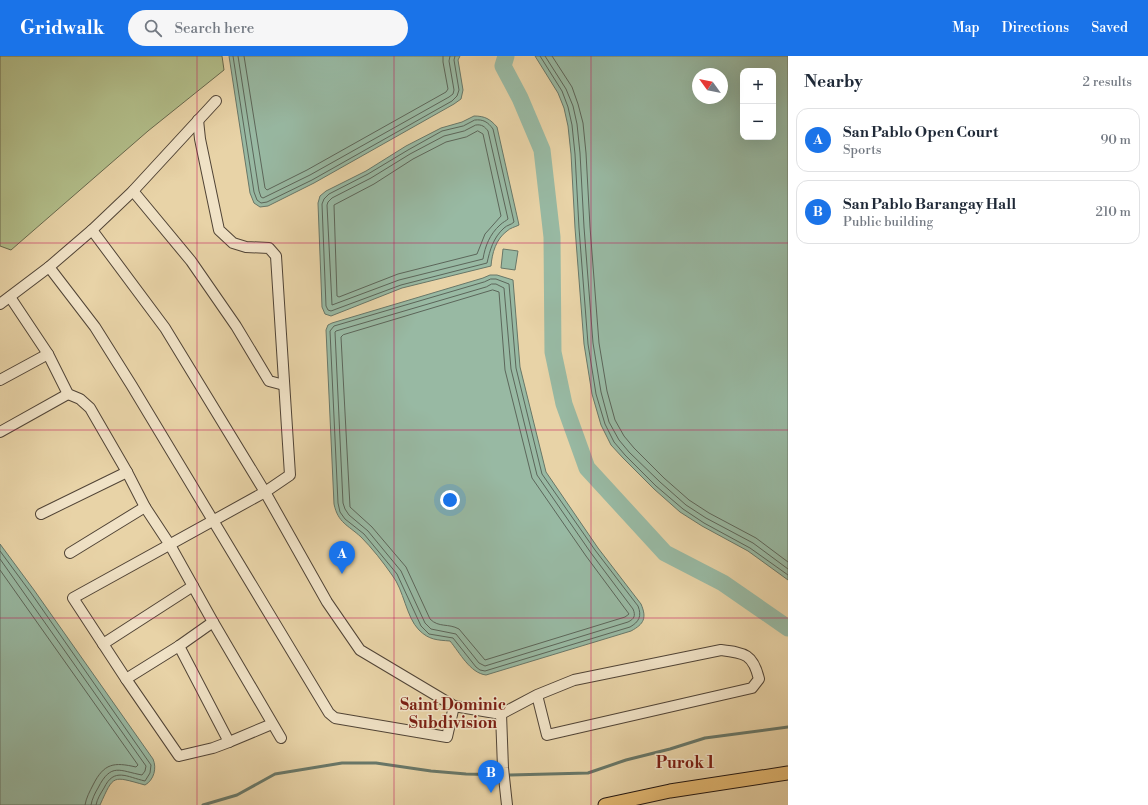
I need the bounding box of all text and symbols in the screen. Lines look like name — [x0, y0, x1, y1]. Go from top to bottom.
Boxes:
search box — [128, 10, 408, 46]
text: Gridwalk — [20, 16, 104, 40]
icon: search — [142, 17, 164, 39]
text: Search here — [174, 19, 254, 38]
text: Map — [952, 19, 980, 37]
text: Directions — [1002, 19, 1069, 37]
text: Saved — [1091, 19, 1128, 37]
north arrow — [692, 68, 728, 104]
map controls — [740, 68, 776, 140]
button: + — [740, 68, 776, 104]
text: Nearby — [804, 71, 863, 93]
text: 2 results — [1083, 74, 1132, 90]
button: − — [740, 104, 776, 140]
text: San Pablo Open Court — [843, 123, 998, 142]
text: A — [813, 132, 823, 148]
text: 90 m — [1100, 132, 1131, 148]
text: Sports — [843, 142, 882, 158]
text: San Pablo Barangay Hall — [843, 195, 1016, 214]
text: B — [813, 204, 823, 220]
text: 210 m — [1096, 204, 1131, 220]
text: Public building — [843, 214, 933, 230]
your location — [440, 490, 460, 510]
pin: A — [329, 541, 355, 574]
district label: Saint Dominic Subdivision — [400, 695, 506, 733]
district label: Purok 1 — [656, 753, 715, 773]
pin: B — [478, 760, 504, 793]

